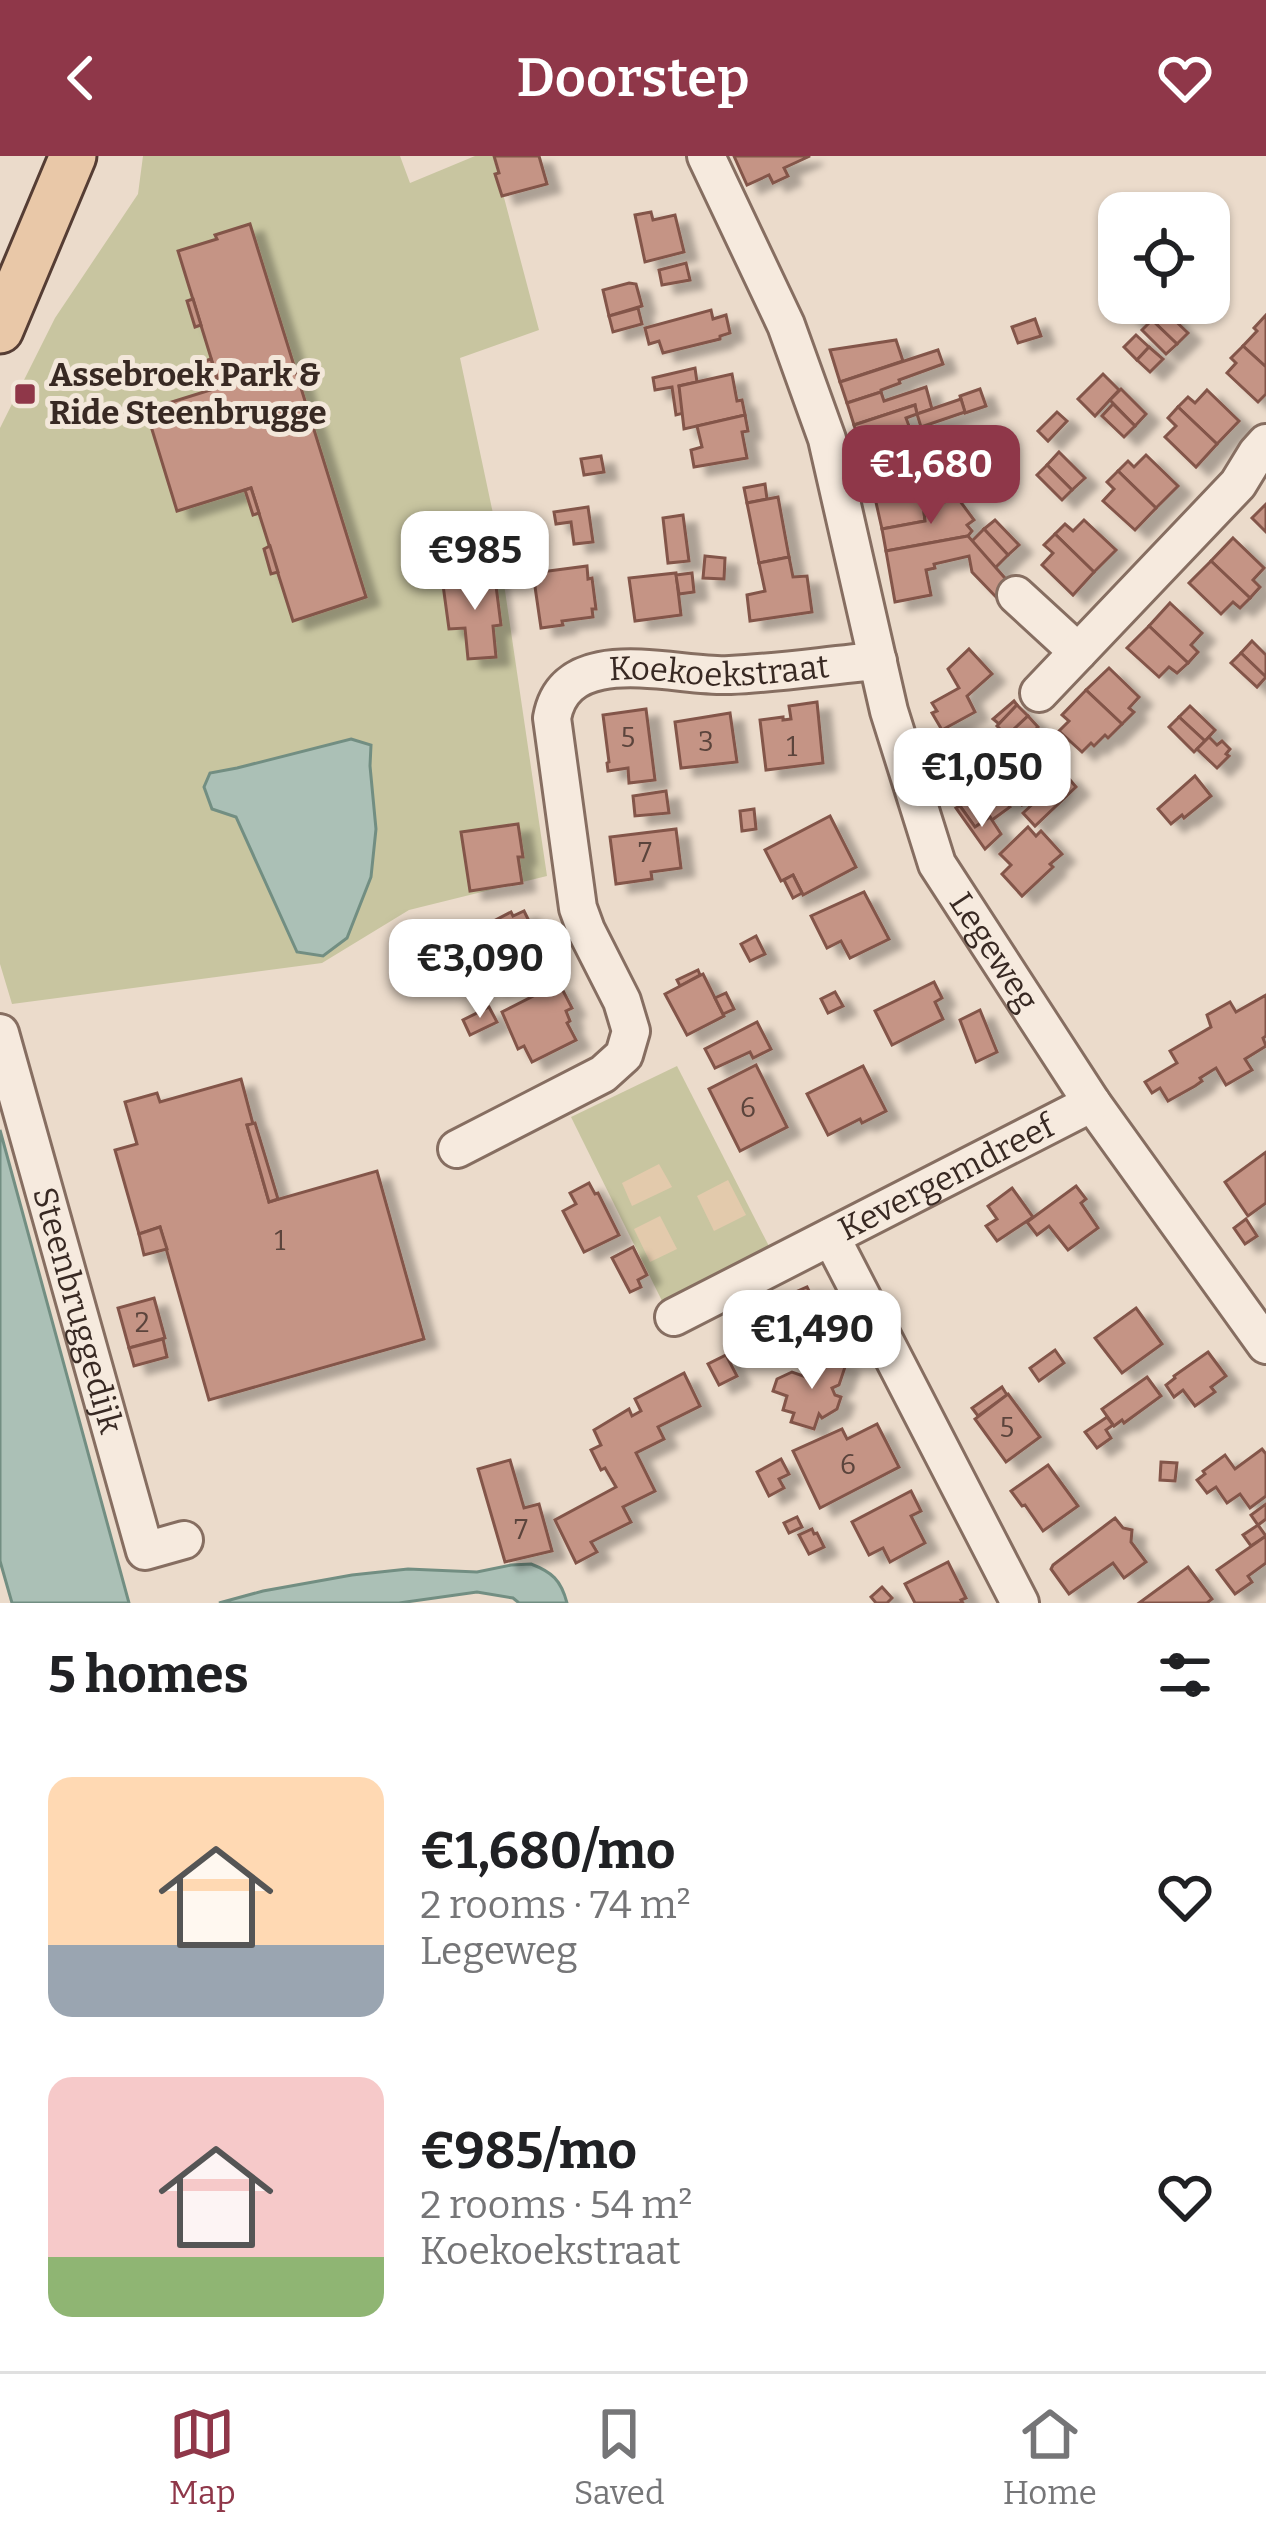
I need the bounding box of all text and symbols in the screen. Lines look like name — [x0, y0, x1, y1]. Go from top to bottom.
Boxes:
icon: back — [48, 45, 114, 111]
icon: heart — [1152, 45, 1218, 111]
text: Doorstep — [517, 46, 750, 110]
map controls — [1098, 192, 1230, 324]
button: locate — [1098, 192, 1230, 324]
place label: Assebroek Park & Ride Steenbrugge — [49, 355, 327, 433]
marker: Assebroek Park & Ride Steenbrugge — [12, 381, 38, 407]
pin: €1,680 — [833, 425, 1029, 527]
text: €1,680 — [869, 441, 993, 487]
pin: €985 — [404, 511, 546, 613]
text: €985 — [428, 527, 522, 573]
street label: Koekoekstraat — [608, 646, 831, 695]
house number: 5 — [621, 722, 635, 754]
house number: 3 — [698, 726, 714, 758]
pin: €1,050 — [884, 728, 1080, 830]
house number: 1 — [787, 731, 798, 763]
text: €1,050 — [921, 744, 1043, 790]
house number: 7 — [638, 837, 652, 869]
street label: Legeweg — [941, 885, 1047, 1019]
pin: €3,090 — [382, 919, 578, 1021]
text: €3,090 — [416, 935, 544, 981]
house number: 6 — [740, 1092, 756, 1124]
street label: Kevergemdreef — [832, 1105, 1063, 1249]
street label: Steenbruggedijk — [24, 1183, 131, 1438]
house number: 1 — [275, 1225, 286, 1257]
pin: €1,490 — [714, 1290, 910, 1392]
text: €1,490 — [750, 1306, 874, 1352]
house number: 2 — [135, 1307, 149, 1339]
house number: 5 — [1000, 1412, 1014, 1444]
house number: 6 — [840, 1449, 856, 1481]
house number: 7 — [514, 1514, 528, 1546]
icon: filters — [1152, 1642, 1218, 1708]
text: 5 homes — [48, 1644, 249, 1706]
text: €1,680/mo — [420, 1820, 676, 1882]
icon: home — [144, 1825, 288, 1969]
icon: heart — [1152, 1864, 1218, 1930]
text: 2 rooms · 74 m² — [420, 1882, 691, 1928]
text: Legeweg — [420, 1928, 578, 1974]
text: €985/mo — [420, 2120, 637, 2182]
icon: home — [144, 2125, 288, 2269]
icon: heart — [1152, 2164, 1218, 2230]
text: 2 rooms · 54 m² — [420, 2182, 692, 2228]
text: Koekoekstraat — [420, 2228, 681, 2274]
tab: Map — [169, 2401, 236, 2513]
tab: Saved — [574, 2401, 664, 2513]
tab: Home — [1003, 2401, 1097, 2513]

